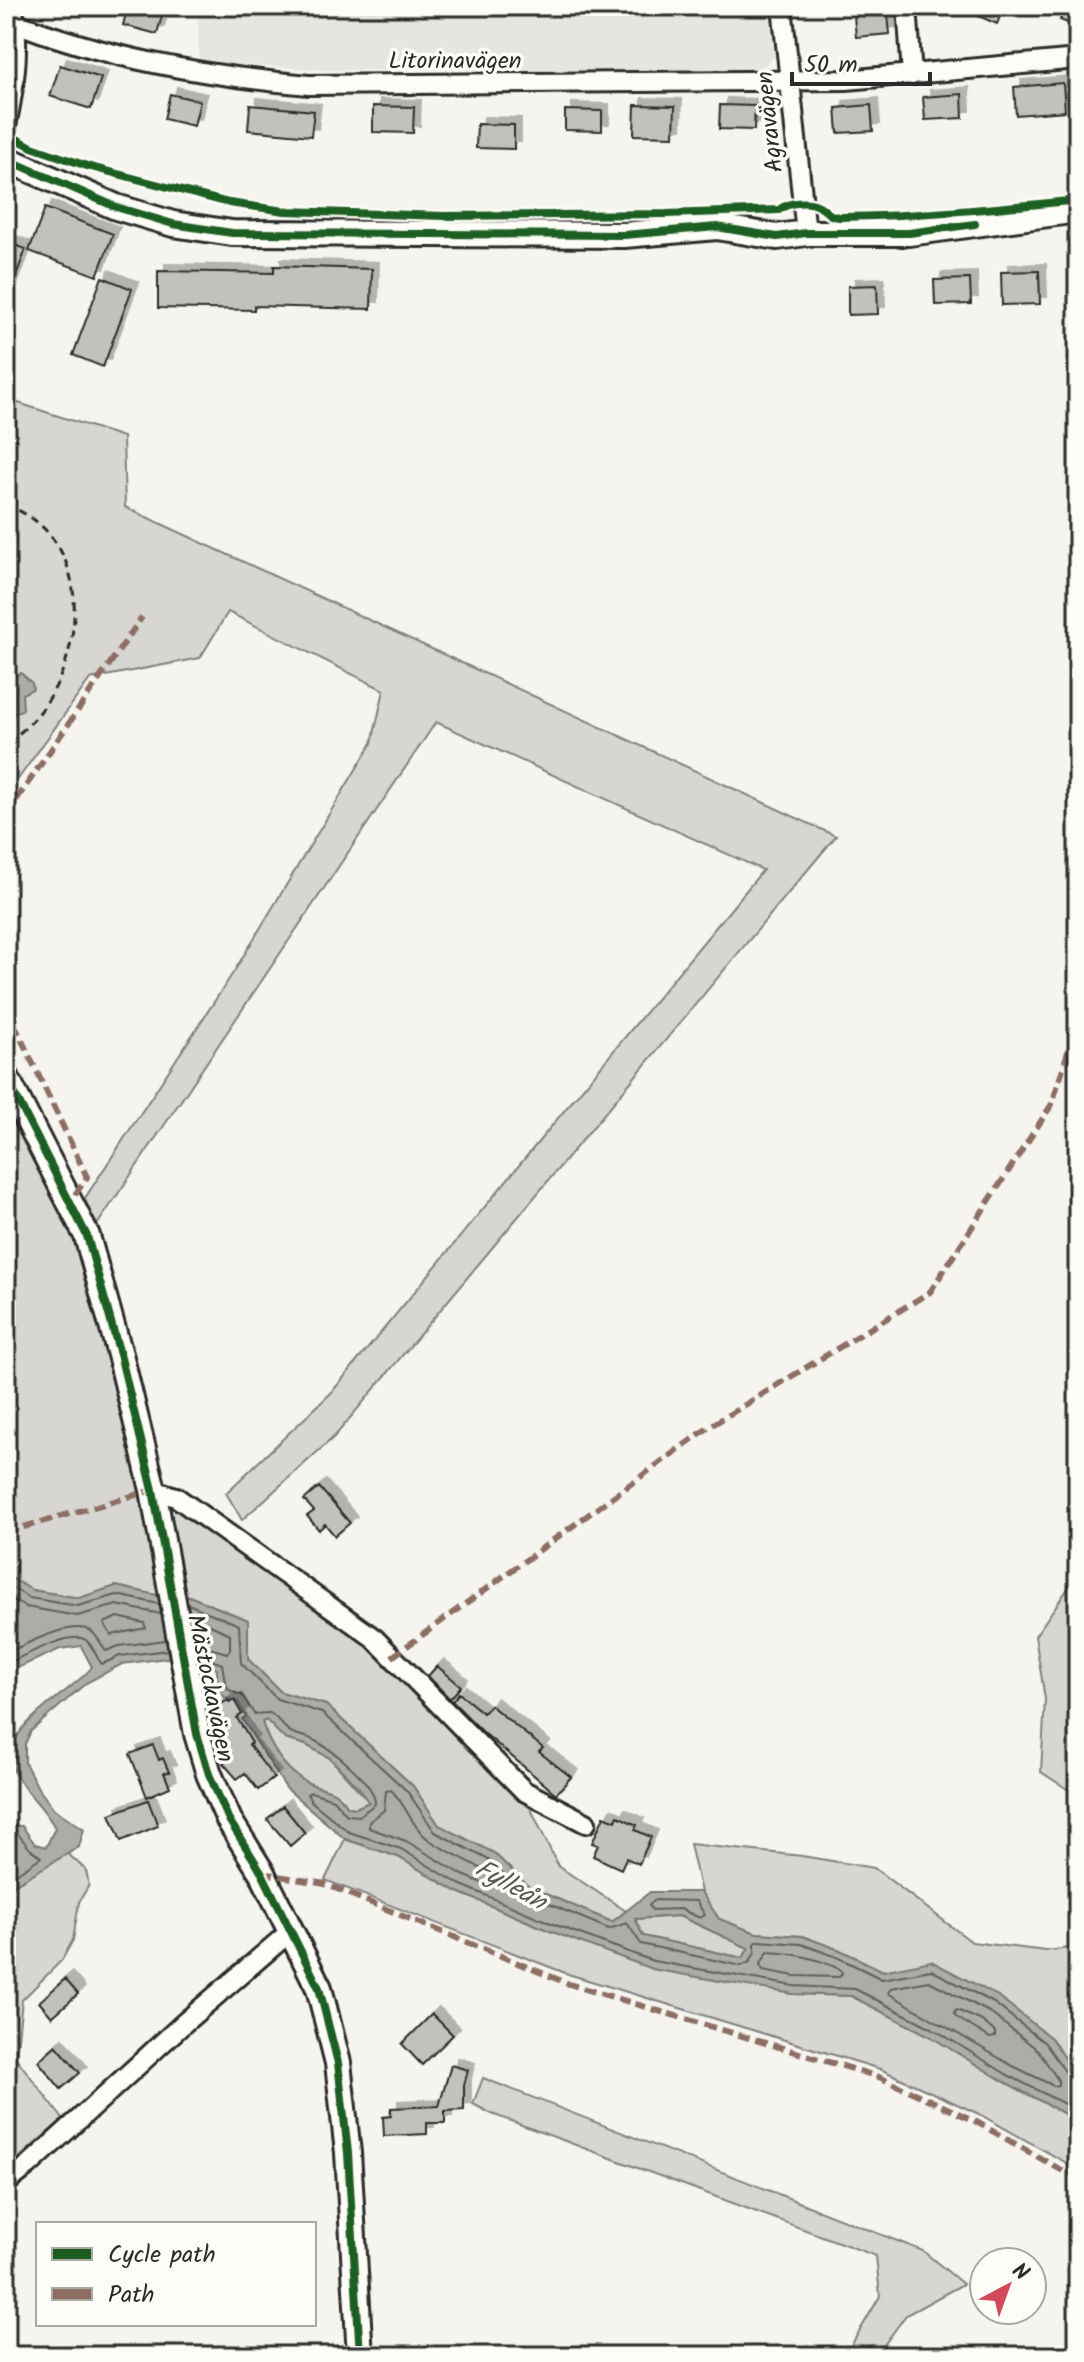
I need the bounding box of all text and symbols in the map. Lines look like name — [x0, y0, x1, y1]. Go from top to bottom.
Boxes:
scale bar — [792, 36, 930, 86]
street label: Litorinavägen — [388, 42, 522, 81]
text: 50 m — [804, 46, 858, 85]
street label: Agravägen — [746, 69, 795, 174]
street label: Mästockavägen — [175, 1611, 244, 1766]
water label: Fylleån — [466, 1849, 555, 1924]
legend — [36, 2222, 316, 2326]
text: Cycle path — [108, 2236, 216, 2275]
north arrow — [968, 2246, 1048, 2326]
text: N — [1003, 2255, 1036, 2291]
text: Path — [108, 2276, 154, 2315]

